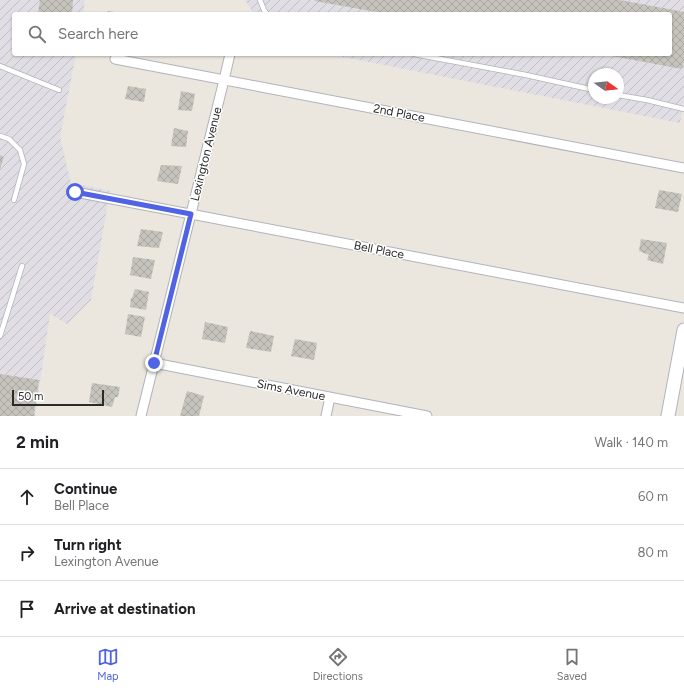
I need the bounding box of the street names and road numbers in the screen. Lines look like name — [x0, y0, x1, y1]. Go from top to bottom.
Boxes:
street label: 2nd Place — [372, 101, 426, 125]
street label: Lexington Avenue — [188, 105, 225, 203]
street label: Bell Place — [353, 238, 406, 262]
street label: Sims Avenue — [256, 376, 327, 404]

